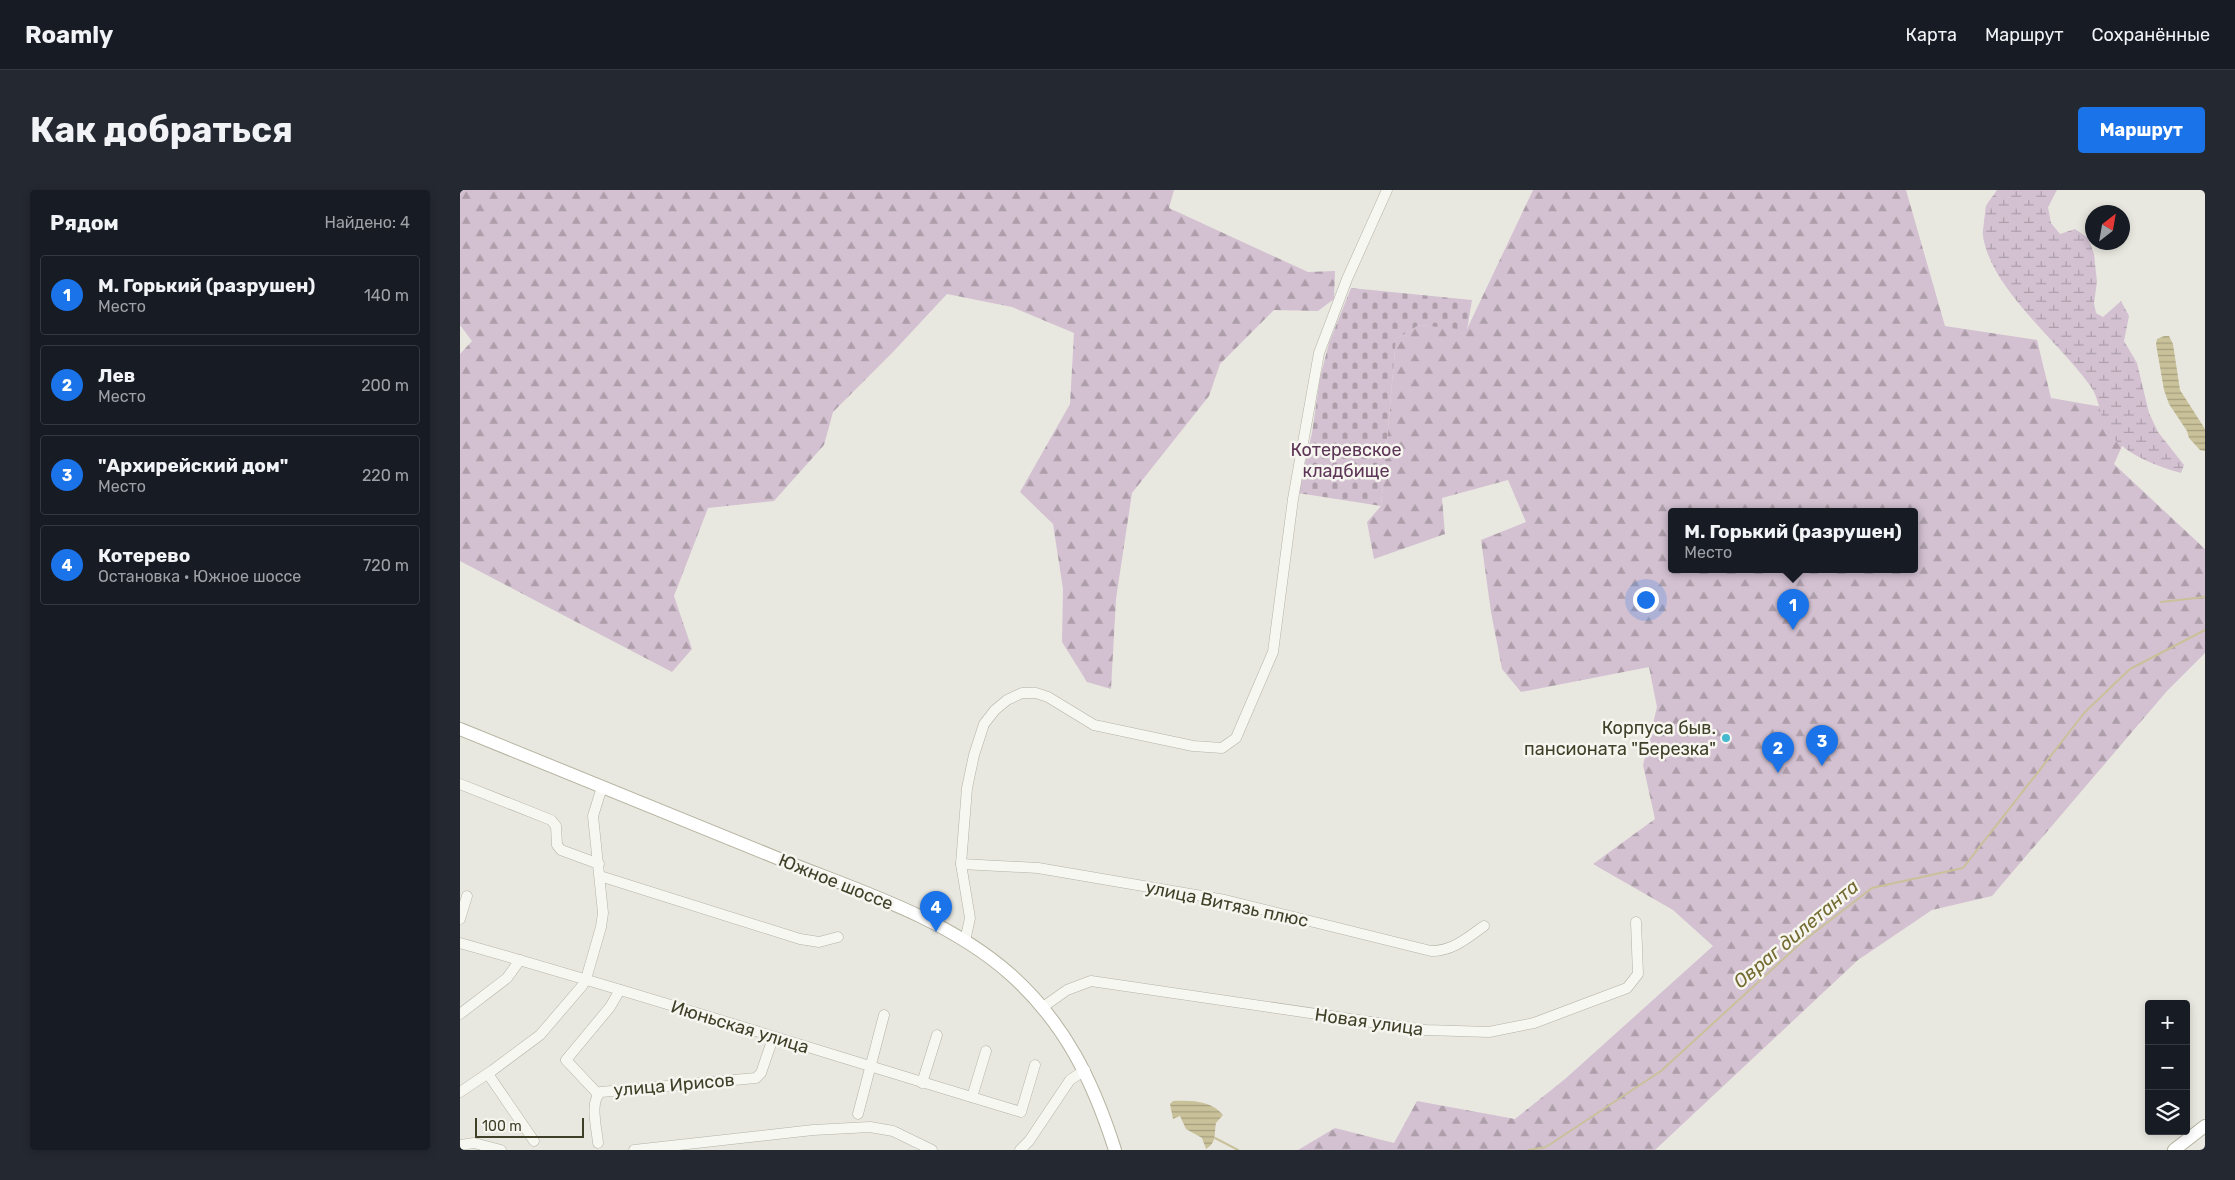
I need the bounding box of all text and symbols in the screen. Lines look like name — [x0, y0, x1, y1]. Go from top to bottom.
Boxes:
text: Roamly — [25, 21, 113, 49]
text: Карта — [1906, 24, 1957, 46]
text: Маршрут — [1985, 24, 2064, 46]
text: Сохранённые — [2092, 24, 2210, 46]
button: Маршрут — [2078, 107, 2205, 153]
text: Как добраться — [30, 109, 293, 151]
north arrow — [2085, 205, 2130, 250]
text: Рядом — [50, 210, 119, 235]
text: Найдено: 4 — [325, 213, 410, 232]
text: М. Горький (разрушен) — [98, 274, 315, 297]
text: 1 — [63, 286, 71, 305]
text: 140 m — [364, 286, 409, 305]
text: Место — [98, 297, 146, 316]
text: Лев — [98, 364, 135, 387]
text: 2 — [62, 376, 72, 395]
text: 200 m — [361, 376, 409, 395]
text: Место — [98, 387, 146, 406]
park label: Котеревское кладбище — [1290, 439, 1402, 482]
text: "Архирейский дом" — [98, 454, 288, 477]
text: 3 — [62, 466, 72, 485]
text: 220 m — [362, 466, 409, 485]
text: Место — [98, 477, 146, 496]
popup — [1668, 508, 1918, 573]
text: М. Горький (разрушен) — [1684, 520, 1902, 543]
text: Место — [1684, 543, 1732, 562]
text: Котерево — [98, 544, 190, 567]
text: 4 — [62, 556, 72, 575]
text: 720 m — [363, 556, 409, 575]
text: Остановка · Южное шоссе — [98, 567, 301, 586]
your location — [1633, 587, 1659, 613]
pin: 1 — [1777, 589, 1809, 630]
place label: Корпуса быв. пансионата "Березка" — [1524, 717, 1716, 760]
pin: 3 — [1806, 725, 1838, 766]
marker: Корпуса быв. пансионата "Березка" — [1720, 732, 1732, 744]
pin: 2 — [1762, 732, 1794, 773]
street label: Южное шоссе — [775, 849, 897, 915]
water label: Овраг дилетанта — [1729, 875, 1863, 993]
street label: улица Витязь плюс — [1143, 876, 1311, 932]
pin: 4 — [920, 891, 952, 932]
street label: Июньская улица — [668, 996, 812, 1058]
map controls — [2145, 1000, 2190, 1135]
button: + — [2145, 1000, 2190, 1045]
street label: Новая улица — [1313, 1004, 1425, 1040]
button: − — [2145, 1045, 2190, 1090]
street label: улица Ирисов — [612, 1069, 736, 1101]
button: layers — [2145, 1090, 2190, 1135]
scale bar — [475, 1115, 584, 1138]
text: 100 m — [482, 1118, 522, 1135]

